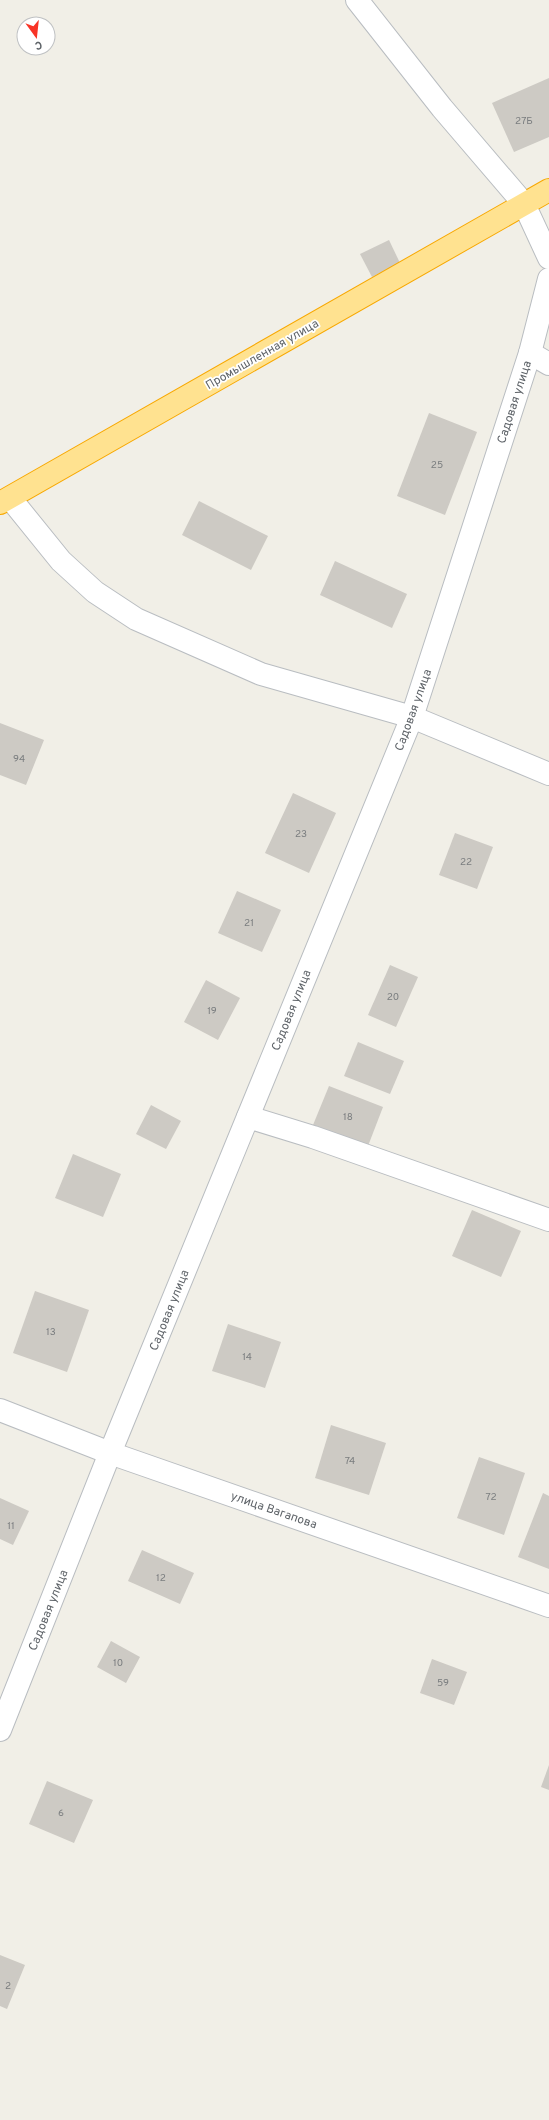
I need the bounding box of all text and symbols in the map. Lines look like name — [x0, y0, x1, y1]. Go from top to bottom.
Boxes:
north arrow — [16, 16, 56, 56]
text: С — [33, 37, 44, 52]
house number: 27Б — [515, 115, 533, 128]
street label: Промышленная улица — [203, 316, 322, 394]
street label: Садовая улица — [494, 359, 536, 446]
house number: 25 — [431, 459, 443, 472]
street label: Садовая улица — [392, 667, 436, 754]
house number: 94 — [13, 753, 25, 766]
house number: 23 — [295, 828, 307, 841]
house number: 22 — [460, 856, 472, 869]
house number: 21 — [244, 917, 254, 930]
street label: Садовая улица — [268, 967, 315, 1053]
house number: 20 — [387, 991, 399, 1004]
house number: 19 — [207, 1005, 217, 1018]
house number: 18 — [343, 1111, 353, 1124]
street label: Садовая улица — [146, 1267, 193, 1353]
house number: 13 — [46, 1326, 56, 1339]
house number: 14 — [242, 1351, 252, 1364]
house number: 74 — [345, 1455, 355, 1468]
street label: улица Вагапова — [228, 1489, 319, 1533]
house number: 72 — [485, 1491, 497, 1504]
house number: 11 — [7, 1520, 15, 1533]
street label: Садовая улица — [25, 1567, 72, 1653]
house number: 12 — [156, 1572, 166, 1585]
house number: 10 — [113, 1657, 123, 1670]
house number: 59 — [437, 1677, 449, 1690]
house number: 6 — [58, 1807, 64, 1820]
house number: 2 — [5, 1980, 11, 1993]

